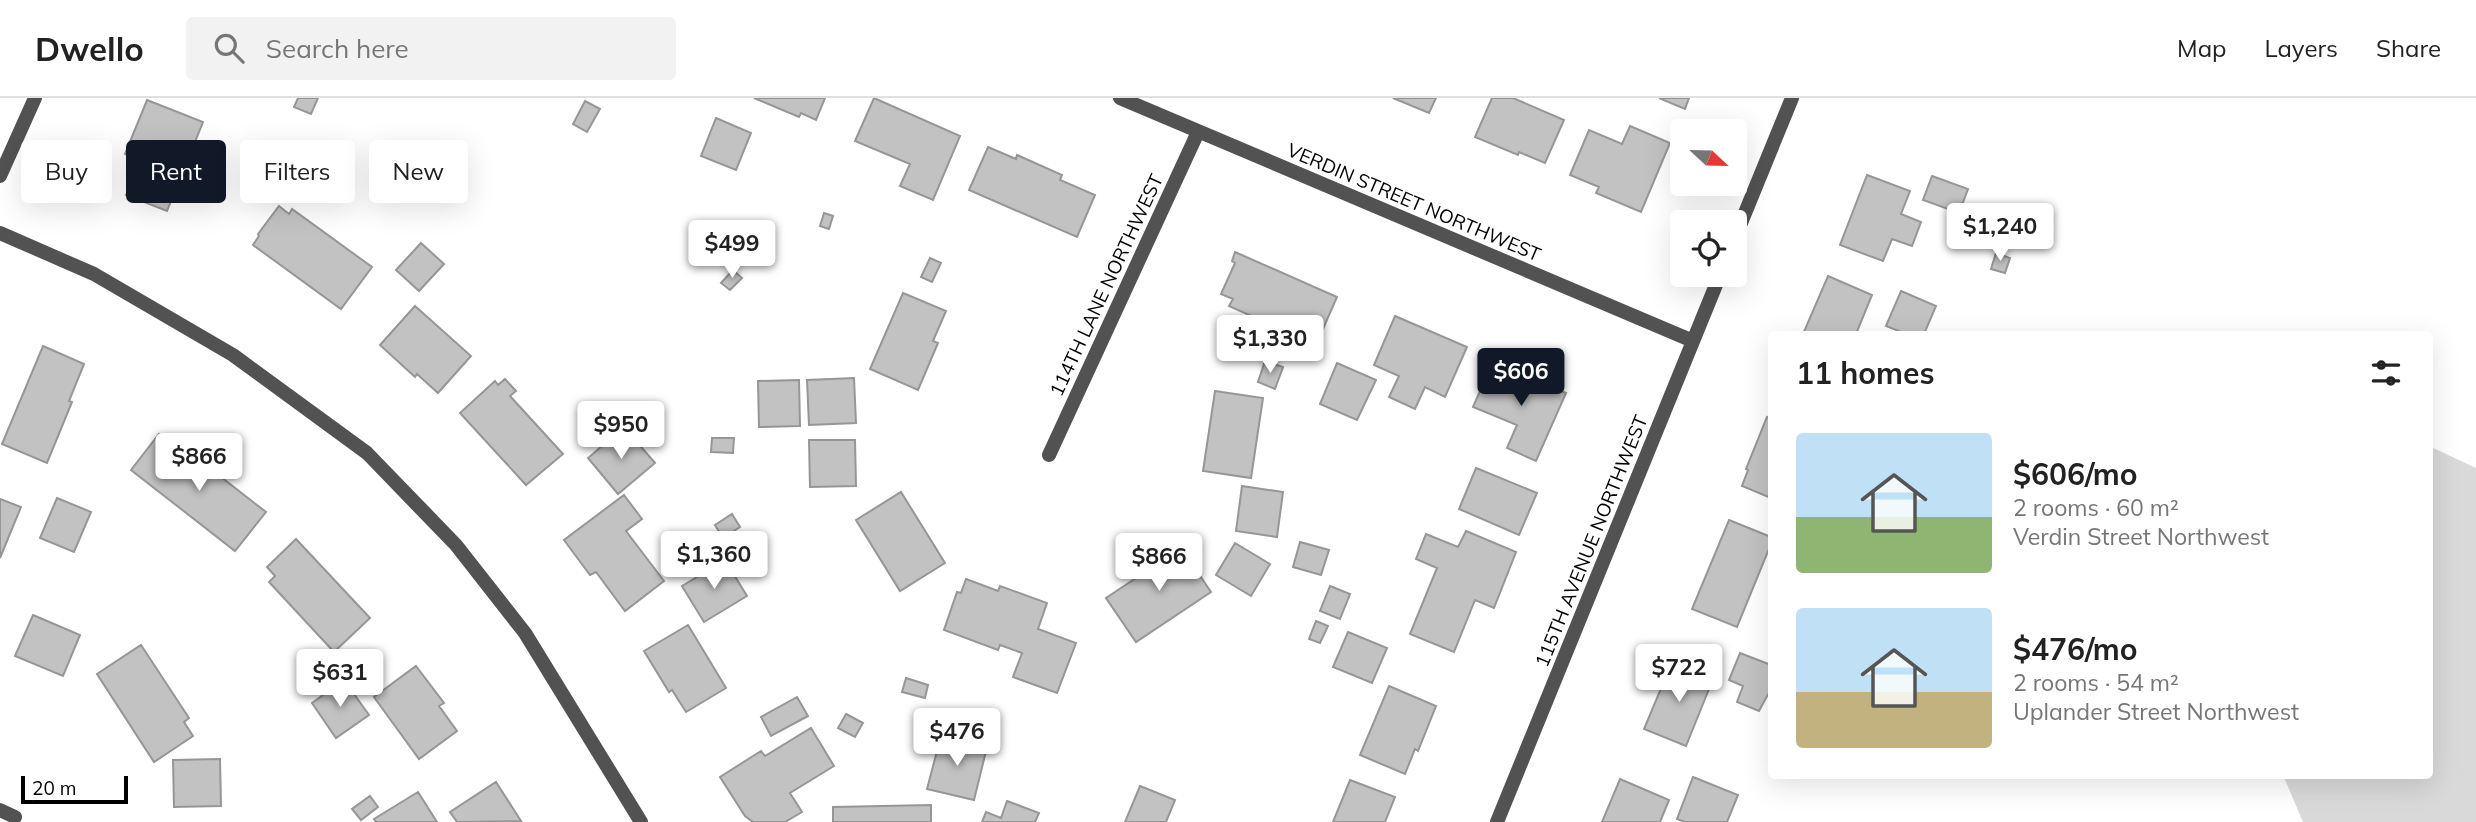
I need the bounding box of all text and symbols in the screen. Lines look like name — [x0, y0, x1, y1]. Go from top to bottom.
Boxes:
search box — [186, 17, 676, 80]
text: Dwello — [35, 28, 144, 69]
icon: search — [210, 29, 248, 67]
text: Search here — [266, 32, 409, 65]
text: Map — [2177, 33, 2226, 63]
text: Layers — [2264, 33, 2338, 63]
text: Share — [2376, 33, 2441, 63]
north arrow — [1670, 119, 1746, 196]
map controls — [1670, 119, 1747, 287]
street label: VERDIN STREET NORTHWEST — [1283, 138, 1545, 267]
chip: Buy — [21, 140, 112, 203]
chip: Rent — [126, 140, 226, 203]
chip: Filters — [240, 140, 355, 203]
chip: New — [369, 140, 468, 203]
street label: 114TH LANE NORTHWEST — [1044, 170, 1168, 400]
pin: $1,240 — [1943, 204, 2057, 263]
button: locate — [1670, 210, 1747, 287]
text: $1,240 — [1963, 211, 2037, 240]
pin: $499 — [691, 220, 773, 280]
text: $499 — [704, 228, 760, 257]
pin: $1,330 — [1213, 316, 1327, 375]
text: $1,330 — [1233, 323, 1307, 352]
pin: $606 — [1480, 348, 1562, 408]
text: 11 homes — [1796, 354, 1935, 392]
icon: filters — [2367, 354, 2405, 392]
text: $606 — [1493, 356, 1549, 385]
pin: $950 — [580, 402, 662, 461]
text: $950 — [593, 409, 649, 438]
street label: 115TH AVENUE NORTHWEST — [1529, 411, 1653, 670]
pin: $866 — [158, 434, 240, 493]
text: $866 — [171, 441, 227, 470]
text: $606/mo — [2013, 455, 2137, 493]
icon: home — [1852, 461, 1936, 545]
text: 2 rooms · 60 m² — [2013, 493, 2179, 522]
text: Verdin Street Northwest — [2013, 522, 2269, 551]
pin: $1,360 — [657, 532, 771, 591]
pin: $866 — [1118, 533, 1200, 593]
text: $1,360 — [677, 539, 751, 568]
text: $866 — [1131, 541, 1187, 570]
text: $476/mo — [2013, 630, 2137, 668]
icon: home — [1852, 636, 1936, 720]
pin: $722 — [1638, 644, 1720, 704]
pin: $631 — [299, 650, 381, 709]
text: $722 — [1651, 652, 1707, 681]
text: $631 — [312, 657, 368, 686]
text: 2 rooms · 54 m² — [2013, 668, 2179, 697]
text: Uplander Street Northwest — [2013, 697, 2299, 726]
pin: $476 — [916, 708, 998, 768]
text: $476 — [929, 716, 985, 745]
scale bar — [21, 773, 128, 805]
text: 20 m — [32, 776, 76, 800]

